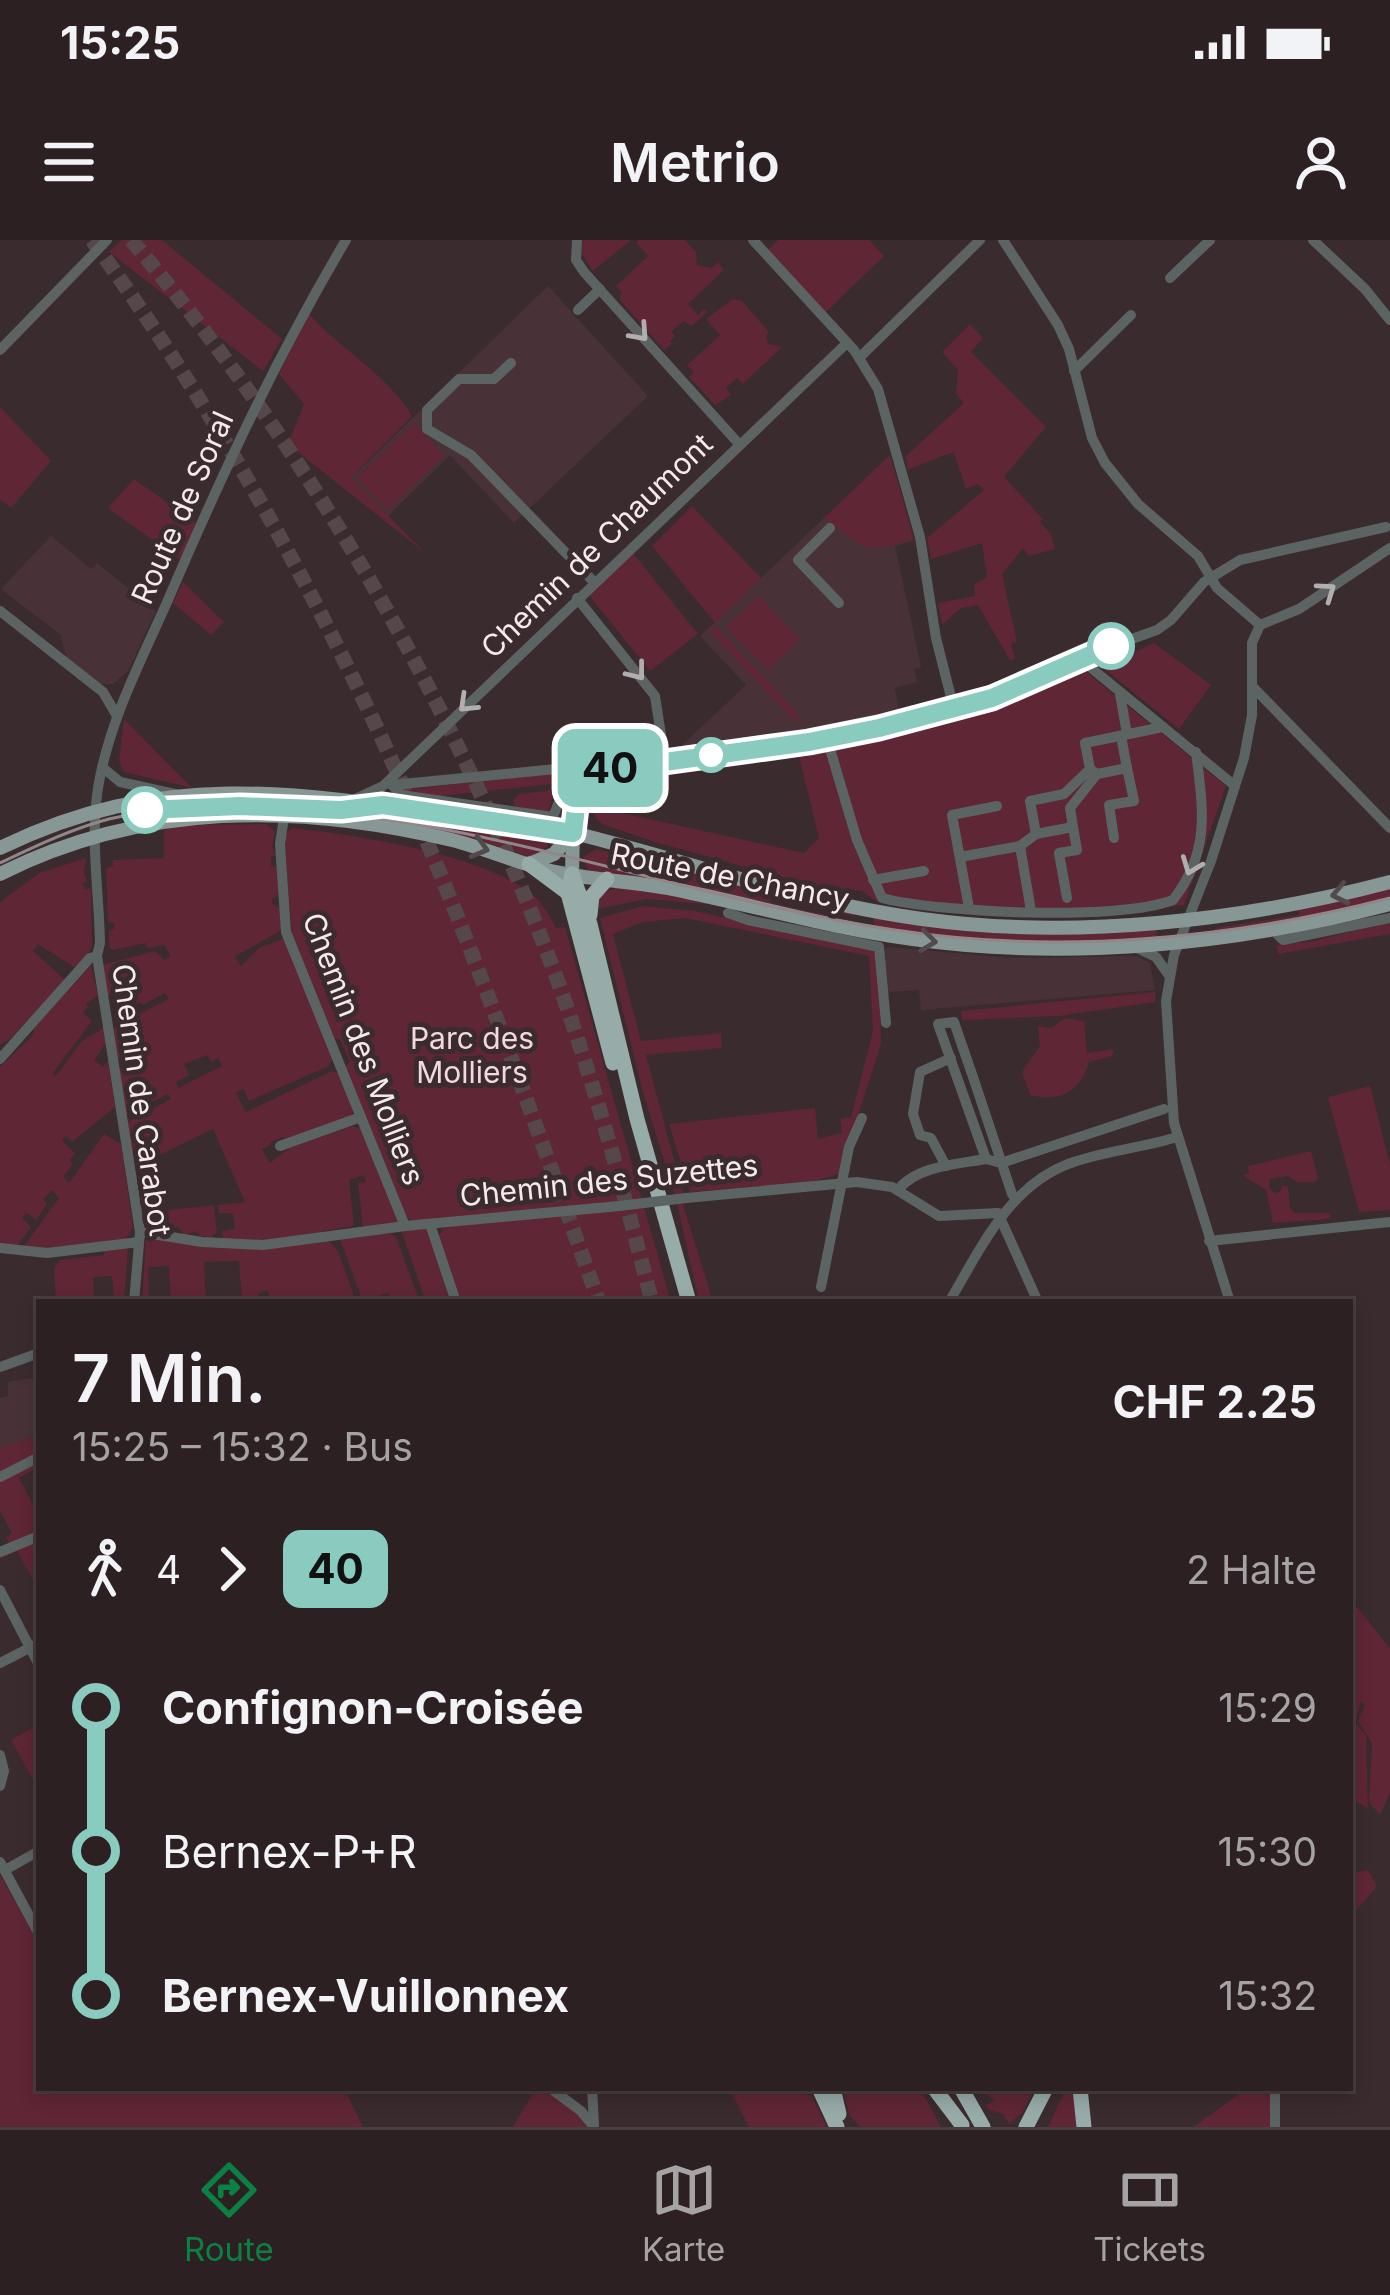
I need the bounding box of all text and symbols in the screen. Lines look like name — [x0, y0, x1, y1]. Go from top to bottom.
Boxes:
text: 15:25 — [60, 15, 180, 70]
icon: menu — [36, 129, 102, 195]
icon: person — [1288, 129, 1354, 195]
text: Metrio — [610, 130, 780, 195]
one-way arrow — [626, 319, 647, 341]
street label: Route de Soral — [124, 406, 241, 609]
street label: Chemin de Chaumont — [473, 426, 719, 665]
one-way arrow — [1314, 583, 1336, 605]
unlabelled marker — [1089, 624, 1133, 668]
one-way arrow — [623, 658, 644, 680]
one-way arrow — [459, 689, 480, 711]
line badge: 40 — [556, 729, 664, 807]
unlabelled marker — [695, 739, 727, 771]
text: 40 — [582, 742, 638, 793]
unlabelled marker — [123, 788, 167, 832]
one-way arrow — [469, 834, 490, 859]
street label: Route de Chancy — [608, 835, 853, 917]
one-way arrow — [1181, 855, 1205, 876]
one-way arrow — [1330, 880, 1350, 905]
street label: Chemin des Molliers — [295, 908, 432, 1190]
one-way arrow — [918, 928, 938, 954]
street label: Chemin de Carabot — [105, 962, 179, 1238]
park label: Parc des Molliers — [410, 1020, 534, 1090]
street label: Chemin des Suzettes — [458, 1146, 760, 1214]
text: 7 Min. — [72, 1338, 266, 1418]
text: CHF 2.25 — [1113, 1374, 1317, 1429]
text: 15:25 – 15:32 · Bus — [72, 1423, 413, 1470]
icon: walk — [72, 1536, 138, 1602]
icon: forward — [199, 1536, 265, 1602]
text: 40 — [307, 1543, 364, 1594]
text: 4 — [156, 1546, 181, 1593]
text: 2 Halte — [1186, 1546, 1317, 1593]
text: Confignon-Croisée — [162, 1680, 584, 1735]
text: 15:29 — [1218, 1684, 1317, 1731]
text: Bernex-P+R — [162, 1824, 417, 1879]
text: 15:30 — [1218, 1828, 1317, 1875]
text: Bernex-Vuillonnex — [162, 1968, 569, 2023]
text: 15:32 — [1218, 1972, 1317, 2019]
tab: Route — [184, 2157, 274, 2269]
tab: Karte — [642, 2157, 725, 2269]
tab: Tickets — [1093, 2157, 1206, 2269]

